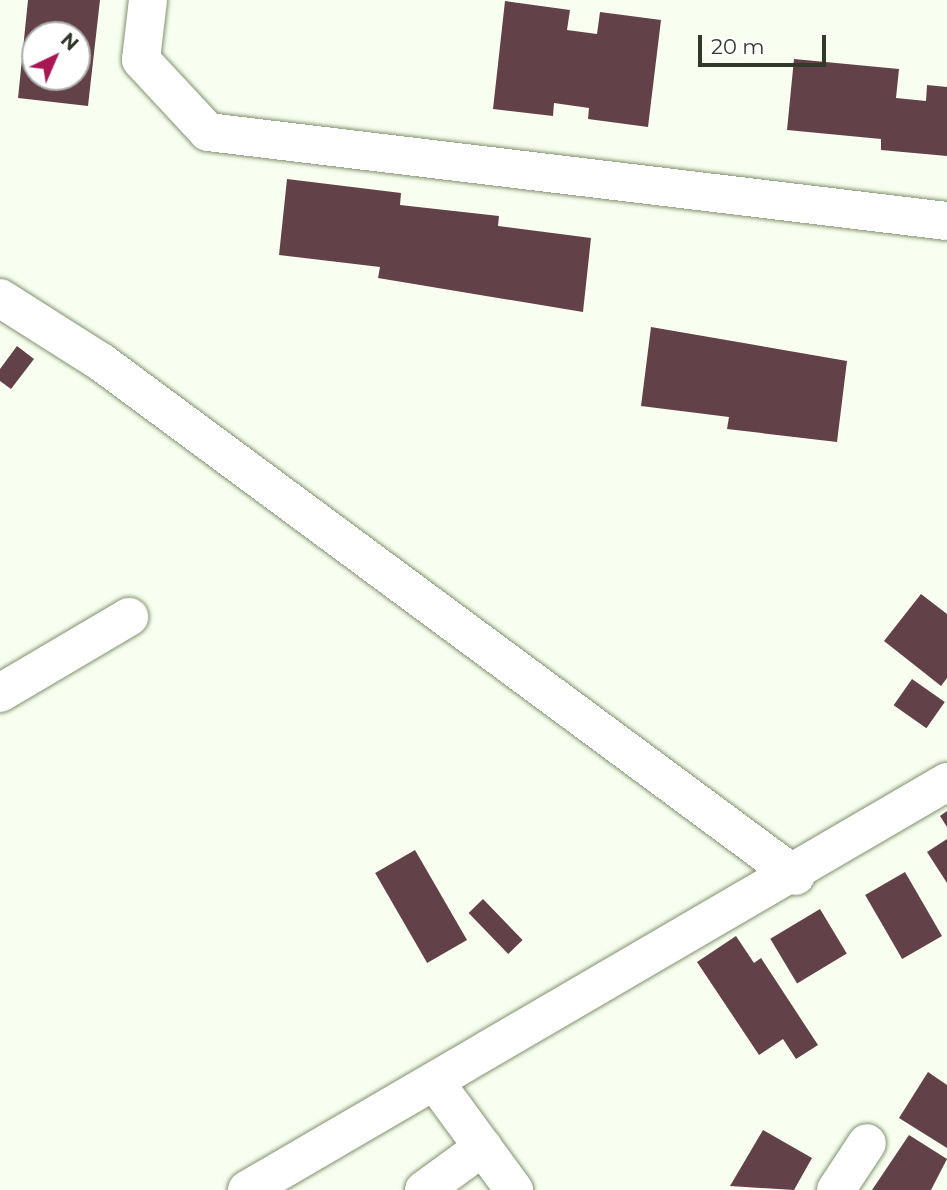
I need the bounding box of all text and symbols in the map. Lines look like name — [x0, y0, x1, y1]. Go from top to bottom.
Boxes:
north arrow — [21, 21, 91, 91]
scale bar — [702, 21, 830, 65]
text: N — [56, 28, 83, 56]
text: 20 m — [711, 34, 765, 59]

